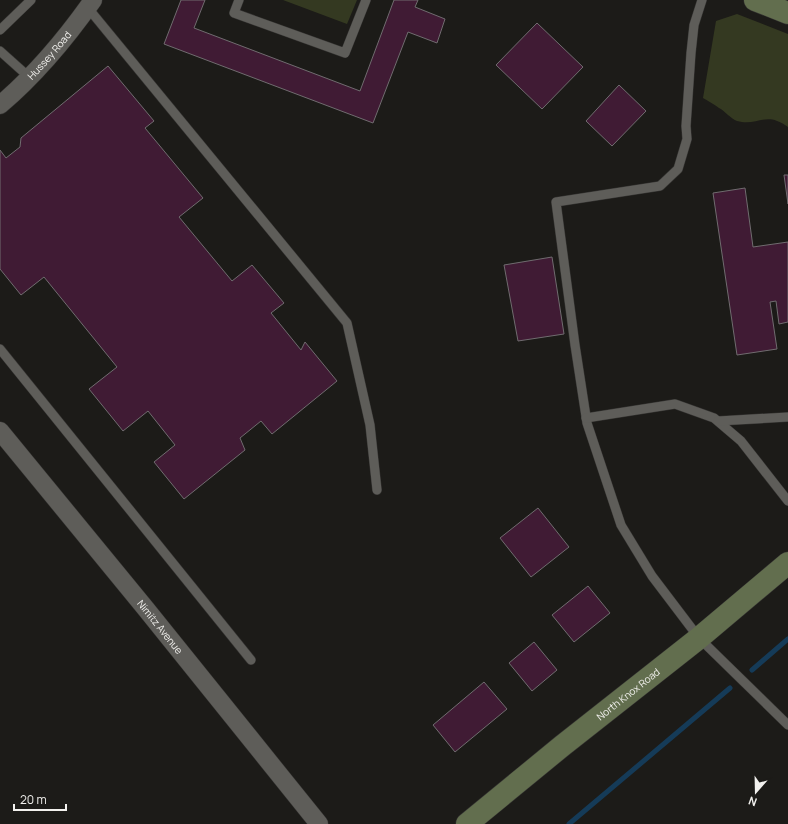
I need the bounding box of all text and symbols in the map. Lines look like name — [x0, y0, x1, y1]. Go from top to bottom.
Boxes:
street label: Hussey Road — [24, 28, 74, 83]
street label: Nimitz Avenue — [134, 597, 186, 657]
street label: North Knox Road — [593, 665, 663, 723]
north arrow — [736, 772, 776, 812]
scale bar — [14, 786, 66, 812]
text: 20 m — [20, 791, 47, 808]
text: N — [746, 793, 759, 810]

